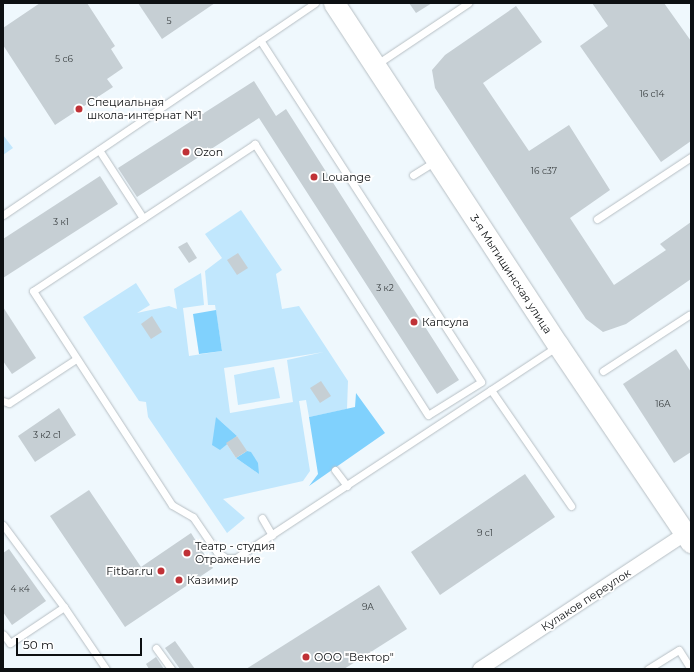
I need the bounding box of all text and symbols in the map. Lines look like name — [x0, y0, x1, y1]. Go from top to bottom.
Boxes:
house number: 5 — [166, 16, 172, 26]
house number: 5 с6 — [55, 54, 73, 64]
house number: 16 с14 — [639, 89, 665, 99]
place label: Специальная школа-интернат №1 — [87, 96, 202, 122]
marker: Специальная школа-интернат №1 — [74, 104, 84, 114]
place label: Ozon — [194, 145, 223, 159]
marker: Ozon — [181, 147, 191, 157]
house number: 16 с37 — [531, 166, 557, 176]
place label: Louange — [322, 170, 371, 184]
marker: Louange — [309, 172, 319, 182]
street label: 3-я Мытищинская улица — [467, 212, 555, 336]
house number: 3 к1 — [53, 217, 69, 227]
house number: 3 к2 — [376, 283, 394, 293]
place label: Капсула — [422, 315, 469, 329]
marker: Капсула — [409, 317, 419, 327]
house number: 16А — [655, 399, 671, 409]
house number: 3 к2 с1 — [33, 430, 61, 440]
house number: 9 с1 — [477, 528, 493, 538]
place label: Театр - студия Отражение — [195, 540, 275, 566]
marker: Театр - студия Отражение — [182, 548, 192, 558]
place label: Fitbar.ru — [106, 564, 153, 578]
marker: Fitbar.ru — [156, 566, 166, 576]
street label: Кулаков переулок — [539, 566, 633, 634]
place label: Казимир — [187, 573, 238, 587]
marker: Казимир — [174, 575, 184, 585]
house number: 4 к4 — [10, 584, 30, 594]
house number: 9А — [362, 602, 374, 612]
scale bar — [18, 630, 144, 656]
text: 50 m — [23, 637, 54, 652]
place label: ООО "Вектор" — [314, 650, 394, 664]
marker: ООО "Вектор" — [301, 652, 311, 662]

